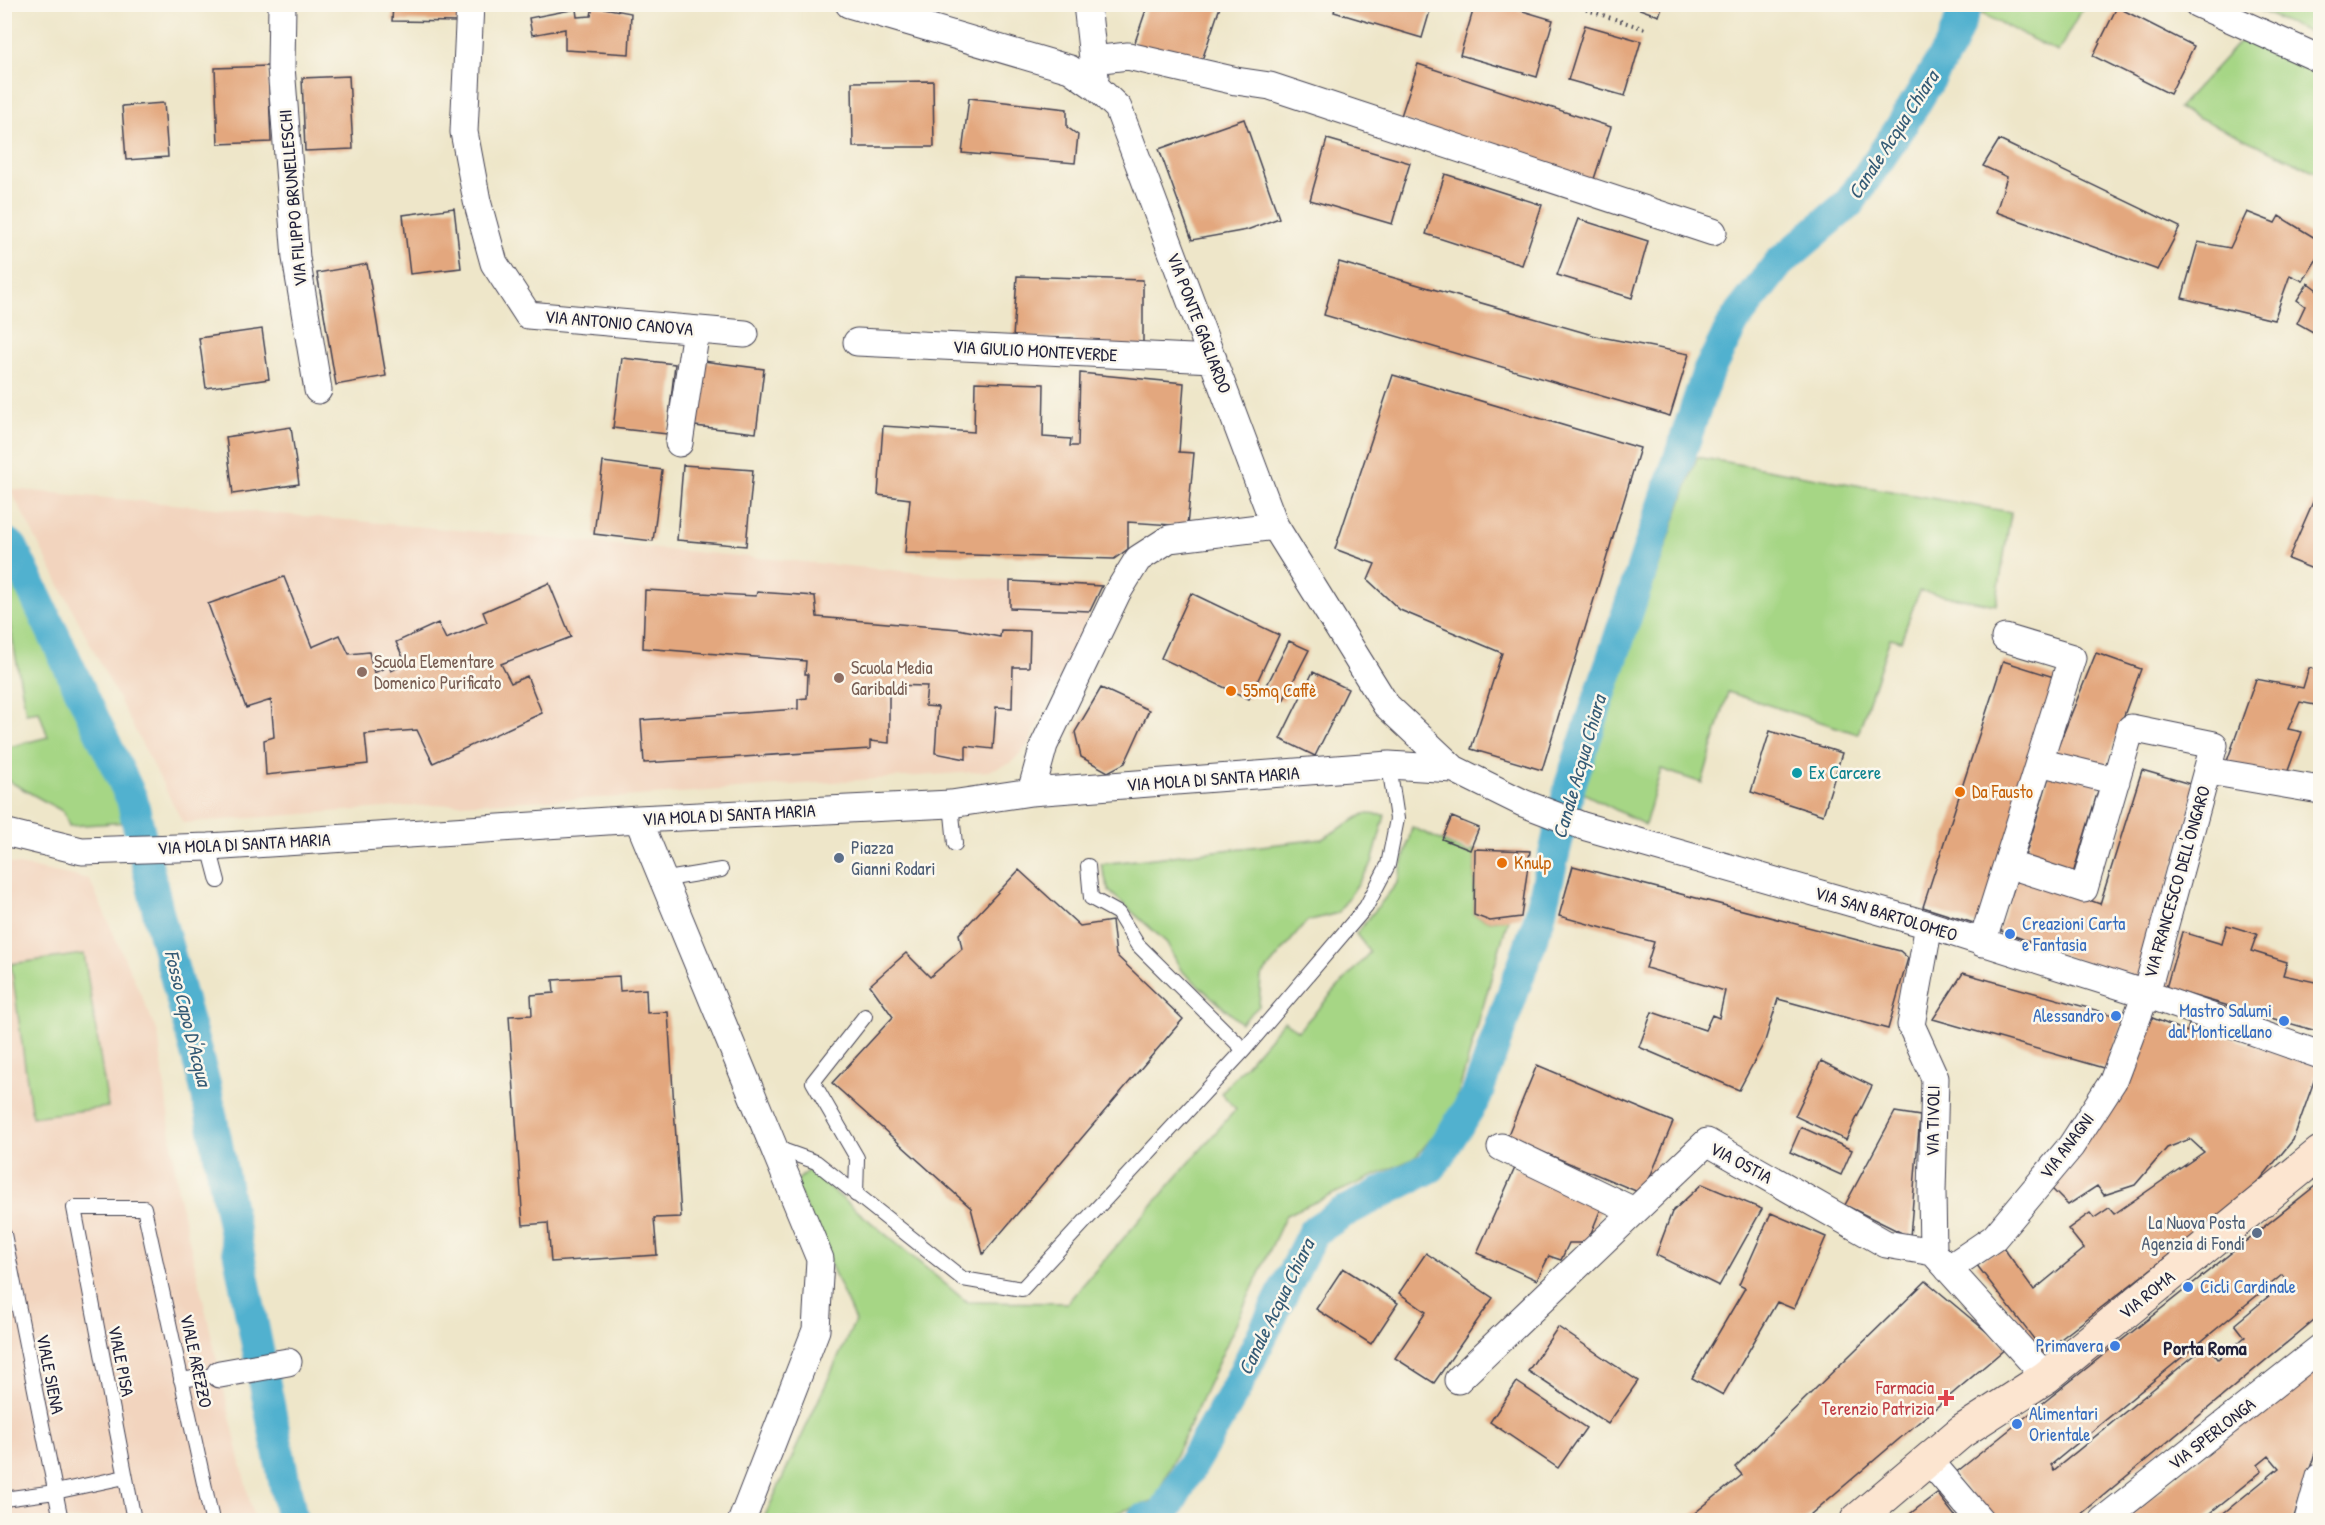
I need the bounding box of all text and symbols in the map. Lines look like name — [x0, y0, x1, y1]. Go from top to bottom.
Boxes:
water label: Canale Acqua Chiara — [1841, 64, 1946, 205]
street label: VIA FILIPPO BRUNELLESCHI — [272, 109, 313, 288]
street label: VIA PONTE GAGLIARDO — [1161, 249, 1238, 397]
street label: VIA ANTONIO CANOVA — [544, 304, 695, 341]
street label: VIA GIULIO MONTEVERDE — [952, 334, 1118, 367]
place label: Scuola Elementare Domenico Purificato — [374, 649, 501, 695]
place label: Scuola Media Garibaldi — [851, 655, 933, 701]
marker: Scuola Elementare Domenico Purificato — [355, 665, 369, 679]
marker: Scuola Media Garibaldi — [832, 671, 846, 685]
place label: 55mq Caffè — [1243, 678, 1316, 703]
marker: 55mq Caffè — [1224, 684, 1238, 698]
water label: Canale Acqua Chiara — [1545, 690, 1613, 842]
street label: VIA MOLA DI SANTA MARIA — [1126, 760, 1300, 797]
place label: Ex Carcere — [1809, 760, 1881, 785]
marker: Ex Carcere — [1790, 766, 1804, 780]
place label: Da Fausto — [1972, 779, 2033, 804]
street label: VIA FRANCESCO DELL'ONGARO — [2137, 783, 2216, 981]
marker: Da Fausto — [1953, 785, 1967, 799]
street label: VIA MOLA DI SANTA MARIA — [642, 797, 816, 832]
street label: VIA MOLA DI SANTA MARIA — [157, 826, 331, 861]
place label: Piazza Gianni Rodari — [851, 835, 936, 881]
place label: Knulp — [1514, 850, 1552, 875]
marker: Piazza Gianni Rodari — [832, 851, 846, 865]
marker: Knulp — [1495, 856, 1509, 870]
street label: VIA SAN BARTOLOMEO — [1812, 880, 1961, 947]
place label: Creazioni Carta e Fantasia — [2022, 911, 2125, 957]
marker: Creazioni Carta e Fantasia — [2003, 927, 2017, 941]
water label: Fosso Capo D'Acqua — [158, 947, 219, 1091]
place label: Mastro Salumi dal Monticellano — [2168, 998, 2272, 1044]
place label: Alessandro — [2033, 1003, 2104, 1028]
marker: Alessandro — [2109, 1009, 2123, 1023]
marker: Mastro Salumi dal Monticellano — [2277, 1014, 2291, 1028]
street label: VIA TIVOLI — [1919, 1085, 1946, 1157]
street label: VIA ANAGNI — [2033, 1107, 2100, 1184]
street label: VIA OSTIA — [1706, 1136, 1777, 1189]
place label: La Nuova Posta Agenzia di Fondi — [2142, 1210, 2245, 1256]
marker: La Nuova Posta Agenzia di Fondi — [2250, 1226, 2264, 1240]
water label: Canale Acqua Chiara — [1231, 1232, 1322, 1380]
street label: VIA ROMA — [2114, 1264, 2180, 1325]
place label: Cicli Cardinale — [2200, 1274, 2296, 1299]
marker: Cicli Cardinale — [2181, 1280, 2195, 1294]
street label: VIALE AREZZO — [174, 1312, 219, 1410]
street label: VIALE PISA — [102, 1323, 141, 1399]
street label: VIALE SIENA — [31, 1332, 71, 1416]
place label: Primavera — [2036, 1333, 2103, 1358]
district label: Porta Roma — [2163, 1334, 2247, 1361]
marker: Primavera — [2108, 1339, 2122, 1353]
place label: Farmacia Terenzio Patrizia — [1821, 1375, 1934, 1421]
marker: Farmacia Terenzio Patrizia — [1939, 1391, 1953, 1405]
street label: VIA SPERLONGA — [2163, 1392, 2261, 1475]
place label: Alimentari Orientale — [2029, 1401, 2098, 1447]
marker: Alimentari Orientale — [2010, 1417, 2024, 1431]

